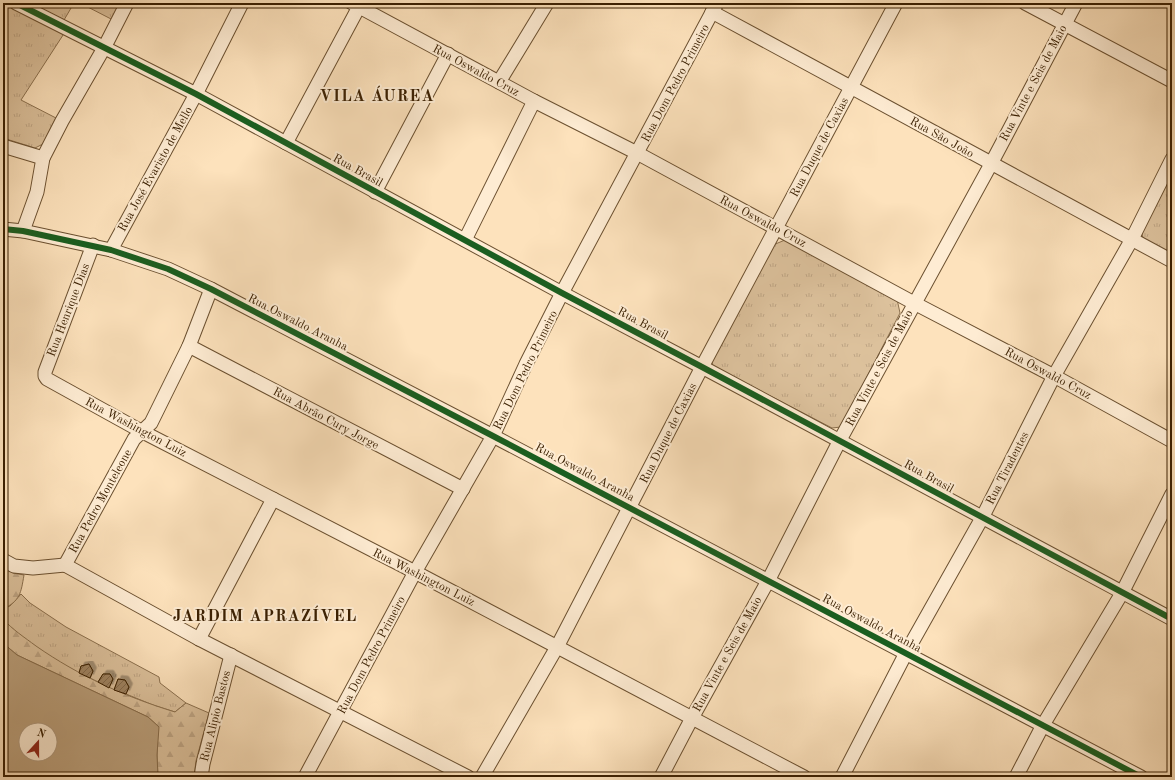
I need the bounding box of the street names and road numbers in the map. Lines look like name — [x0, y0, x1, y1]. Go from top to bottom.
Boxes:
street label: Rua Dom Pedro Primeiro — [640, 23, 712, 144]
street label: Rua Vinte e Seis de Maio — [998, 23, 1070, 144]
street label: Rua Oswaldo Cruz — [430, 43, 521, 99]
street label: Rua Duque de Caxias — [789, 96, 851, 199]
street label: Rua José Evaristo de Mello — [116, 105, 195, 234]
street label: Rua São João — [907, 115, 976, 160]
street label: Rua Brasil — [331, 152, 385, 189]
street label: Rua Oswaldo Cruz — [717, 194, 808, 250]
street label: Rua Henrique Dias — [46, 262, 92, 359]
street label: Rua Oswaldo Aranha — [246, 292, 350, 353]
street label: Rua Brasil — [615, 306, 670, 342]
street label: Rua Vinte e Seis de Maio — [844, 308, 916, 429]
street label: Rua Dom Pedro Primeiro — [492, 309, 560, 432]
street label: Rua Oswaldo Cruz — [1002, 346, 1093, 402]
street label: Rua Duque de Caxias — [638, 381, 699, 486]
street label: Rua Abrão Cury Jorge — [271, 386, 381, 452]
street label: Rua Washington Luiz — [83, 396, 188, 460]
street label: Rua Tiradentes — [984, 430, 1031, 507]
street label: Rua Oswaldo Aranha — [533, 442, 636, 504]
street label: Rua Pedro Monteleone — [67, 447, 135, 555]
street label: Rua Brasil — [902, 458, 956, 495]
street label: Rua Washington Luiz — [370, 547, 477, 609]
street label: Rua Oswaldo Aranha — [820, 593, 923, 655]
street label: Rua Dom Pedro Primeiro — [336, 595, 408, 716]
street label: Rua Vinte e Seis de Maio — [691, 595, 765, 714]
street label: Rua Alipio Bastos — [199, 669, 233, 763]

